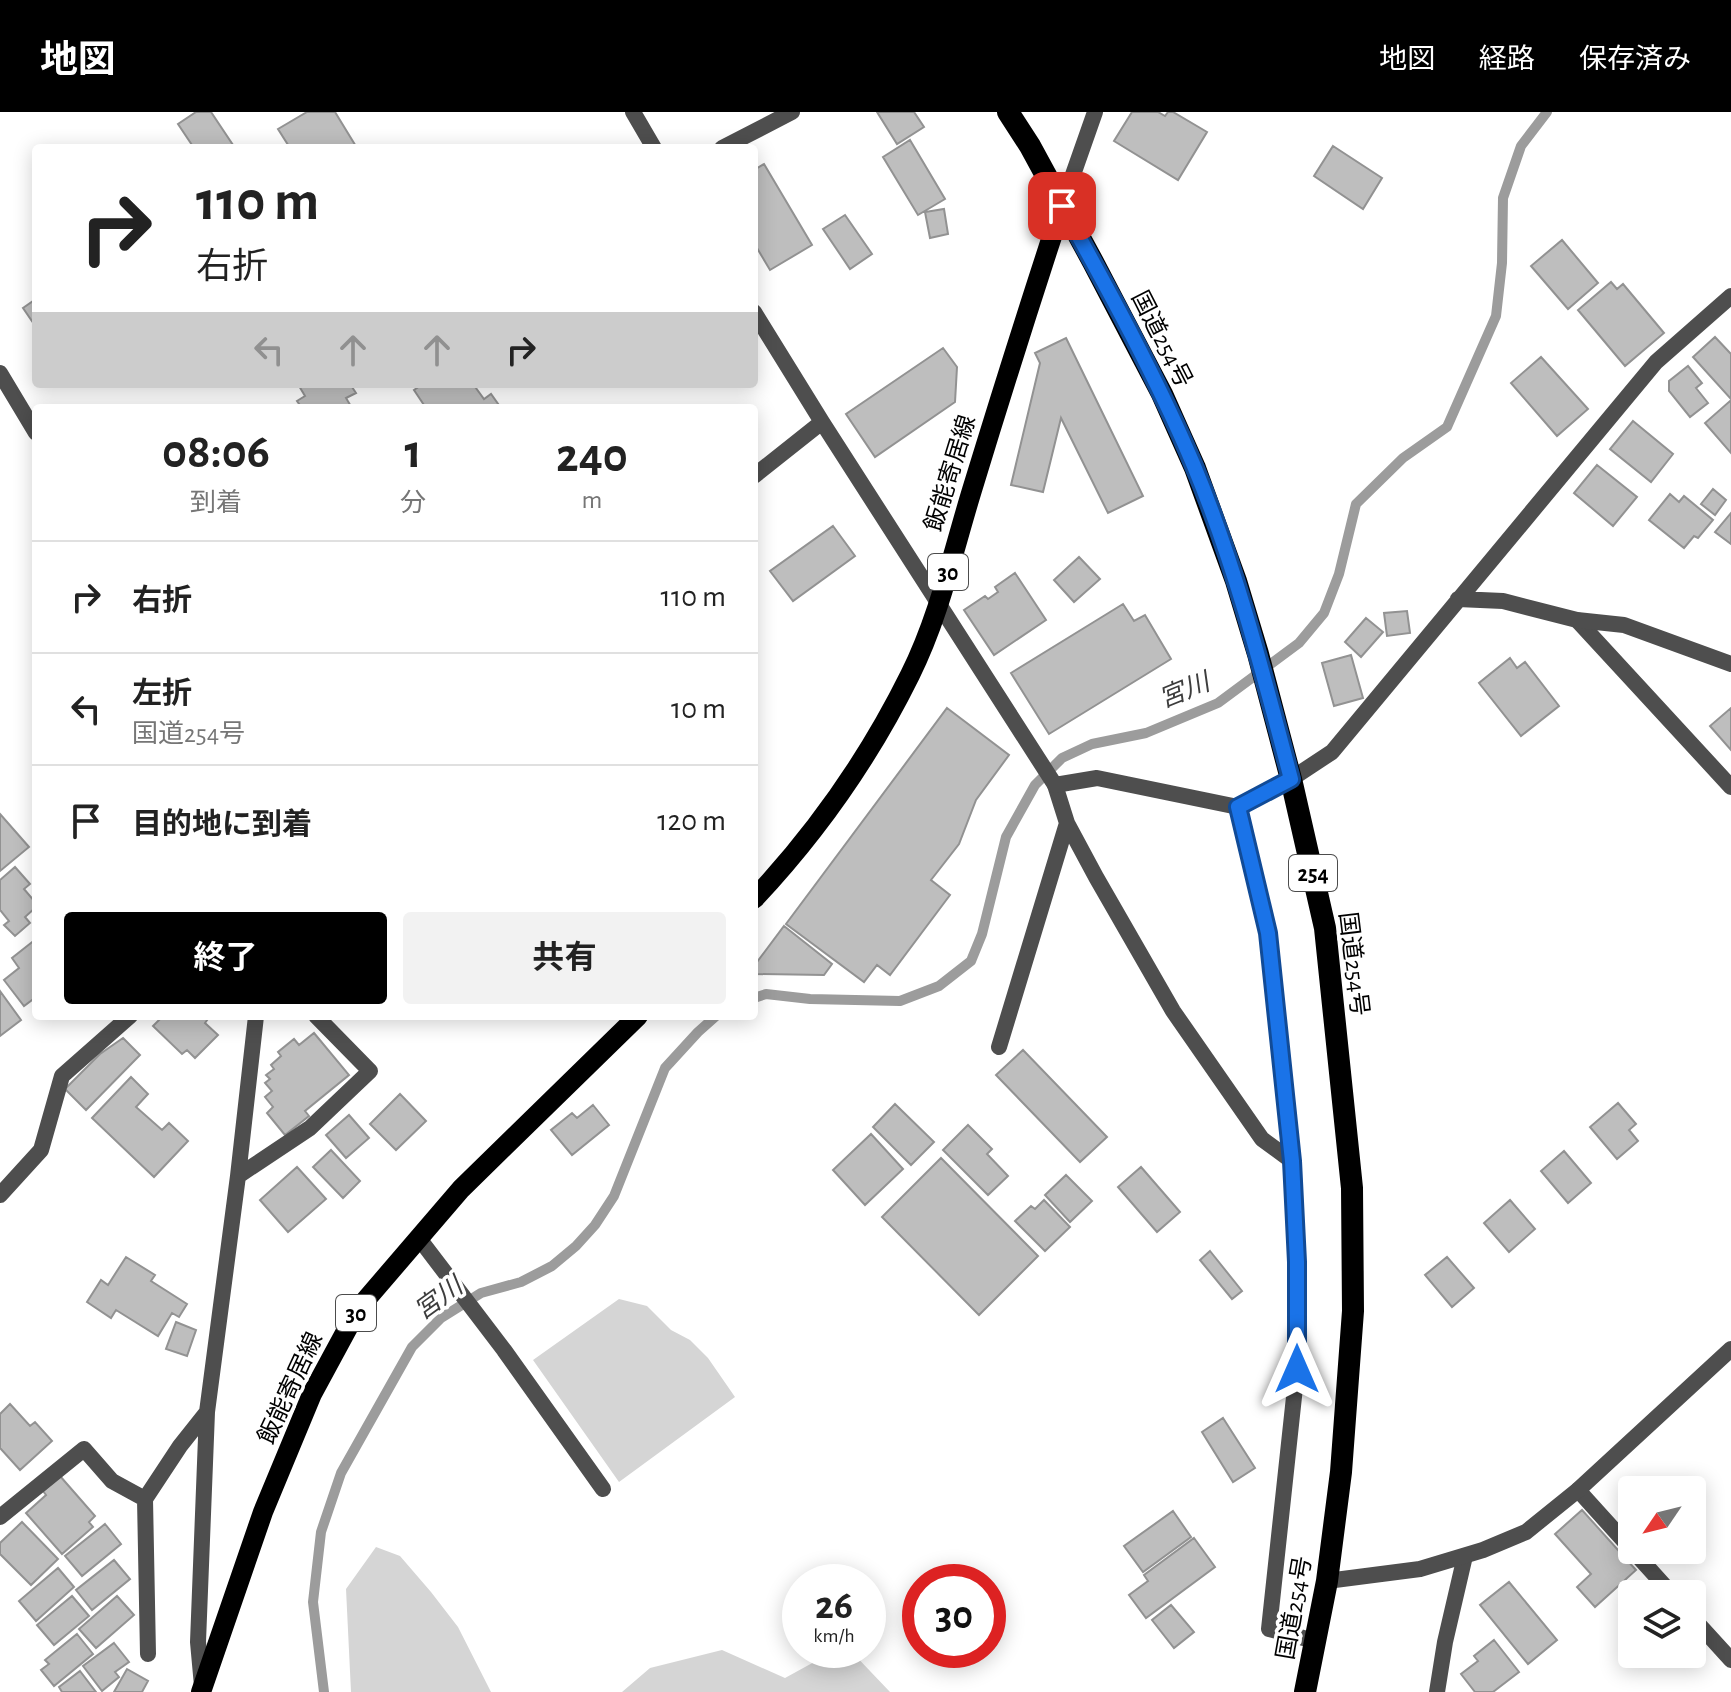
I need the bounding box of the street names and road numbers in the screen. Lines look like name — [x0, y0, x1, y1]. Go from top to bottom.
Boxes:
street label: 国道254号 — [1127, 287, 1197, 391]
street label: 飯能寄居線 — [920, 412, 980, 534]
road number: 30 — [928, 554, 968, 590]
road number: 254 — [1289, 855, 1337, 891]
street label: 国道254号 — [1335, 911, 1373, 1017]
road number: 30 — [336, 1295, 376, 1331]
street label: 飯能寄居線 — [253, 1328, 327, 1448]
street label: 国道254号 — [1272, 1554, 1316, 1662]

